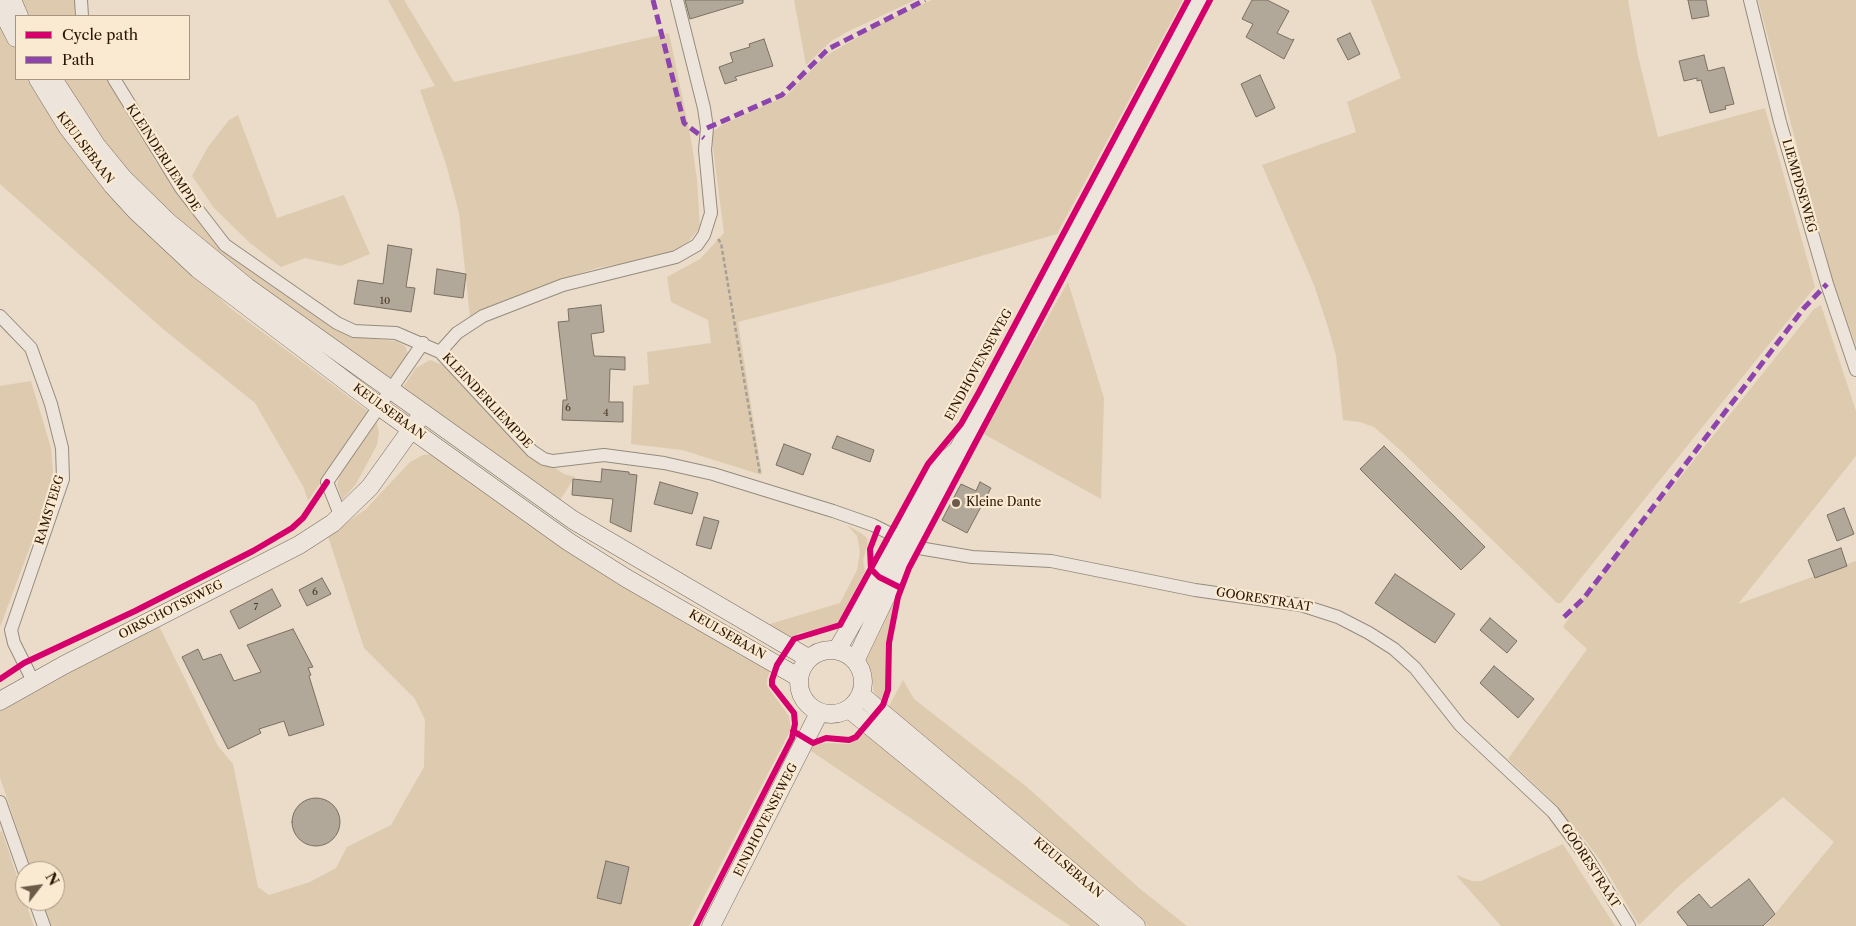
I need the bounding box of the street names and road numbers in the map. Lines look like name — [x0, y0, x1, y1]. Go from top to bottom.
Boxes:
street label: KLEINDERLIEMPDE — [123, 102, 203, 214]
street label: KEULSEBAAN — [53, 109, 117, 187]
street label: LIEMPDSEWEG — [1779, 137, 1819, 235]
street label: EINDHOVENSEWEG — [942, 307, 1016, 423]
street label: KLEINDERLIEMPDE — [439, 350, 535, 452]
street label: KEULSEBAAN — [350, 381, 428, 443]
street label: RAMSTEEG — [33, 473, 67, 547]
street label: OIRSCHOTSEWEG — [116, 577, 226, 643]
street label: GOORESTRAAT — [1215, 585, 1313, 615]
street label: KEULSEBAAN — [686, 607, 768, 663]
street label: EINDHOVENSEWEG — [731, 761, 801, 879]
street label: GOORESTRAAT — [1557, 821, 1623, 911]
street label: KEULSEBAAN — [1030, 835, 1106, 901]

